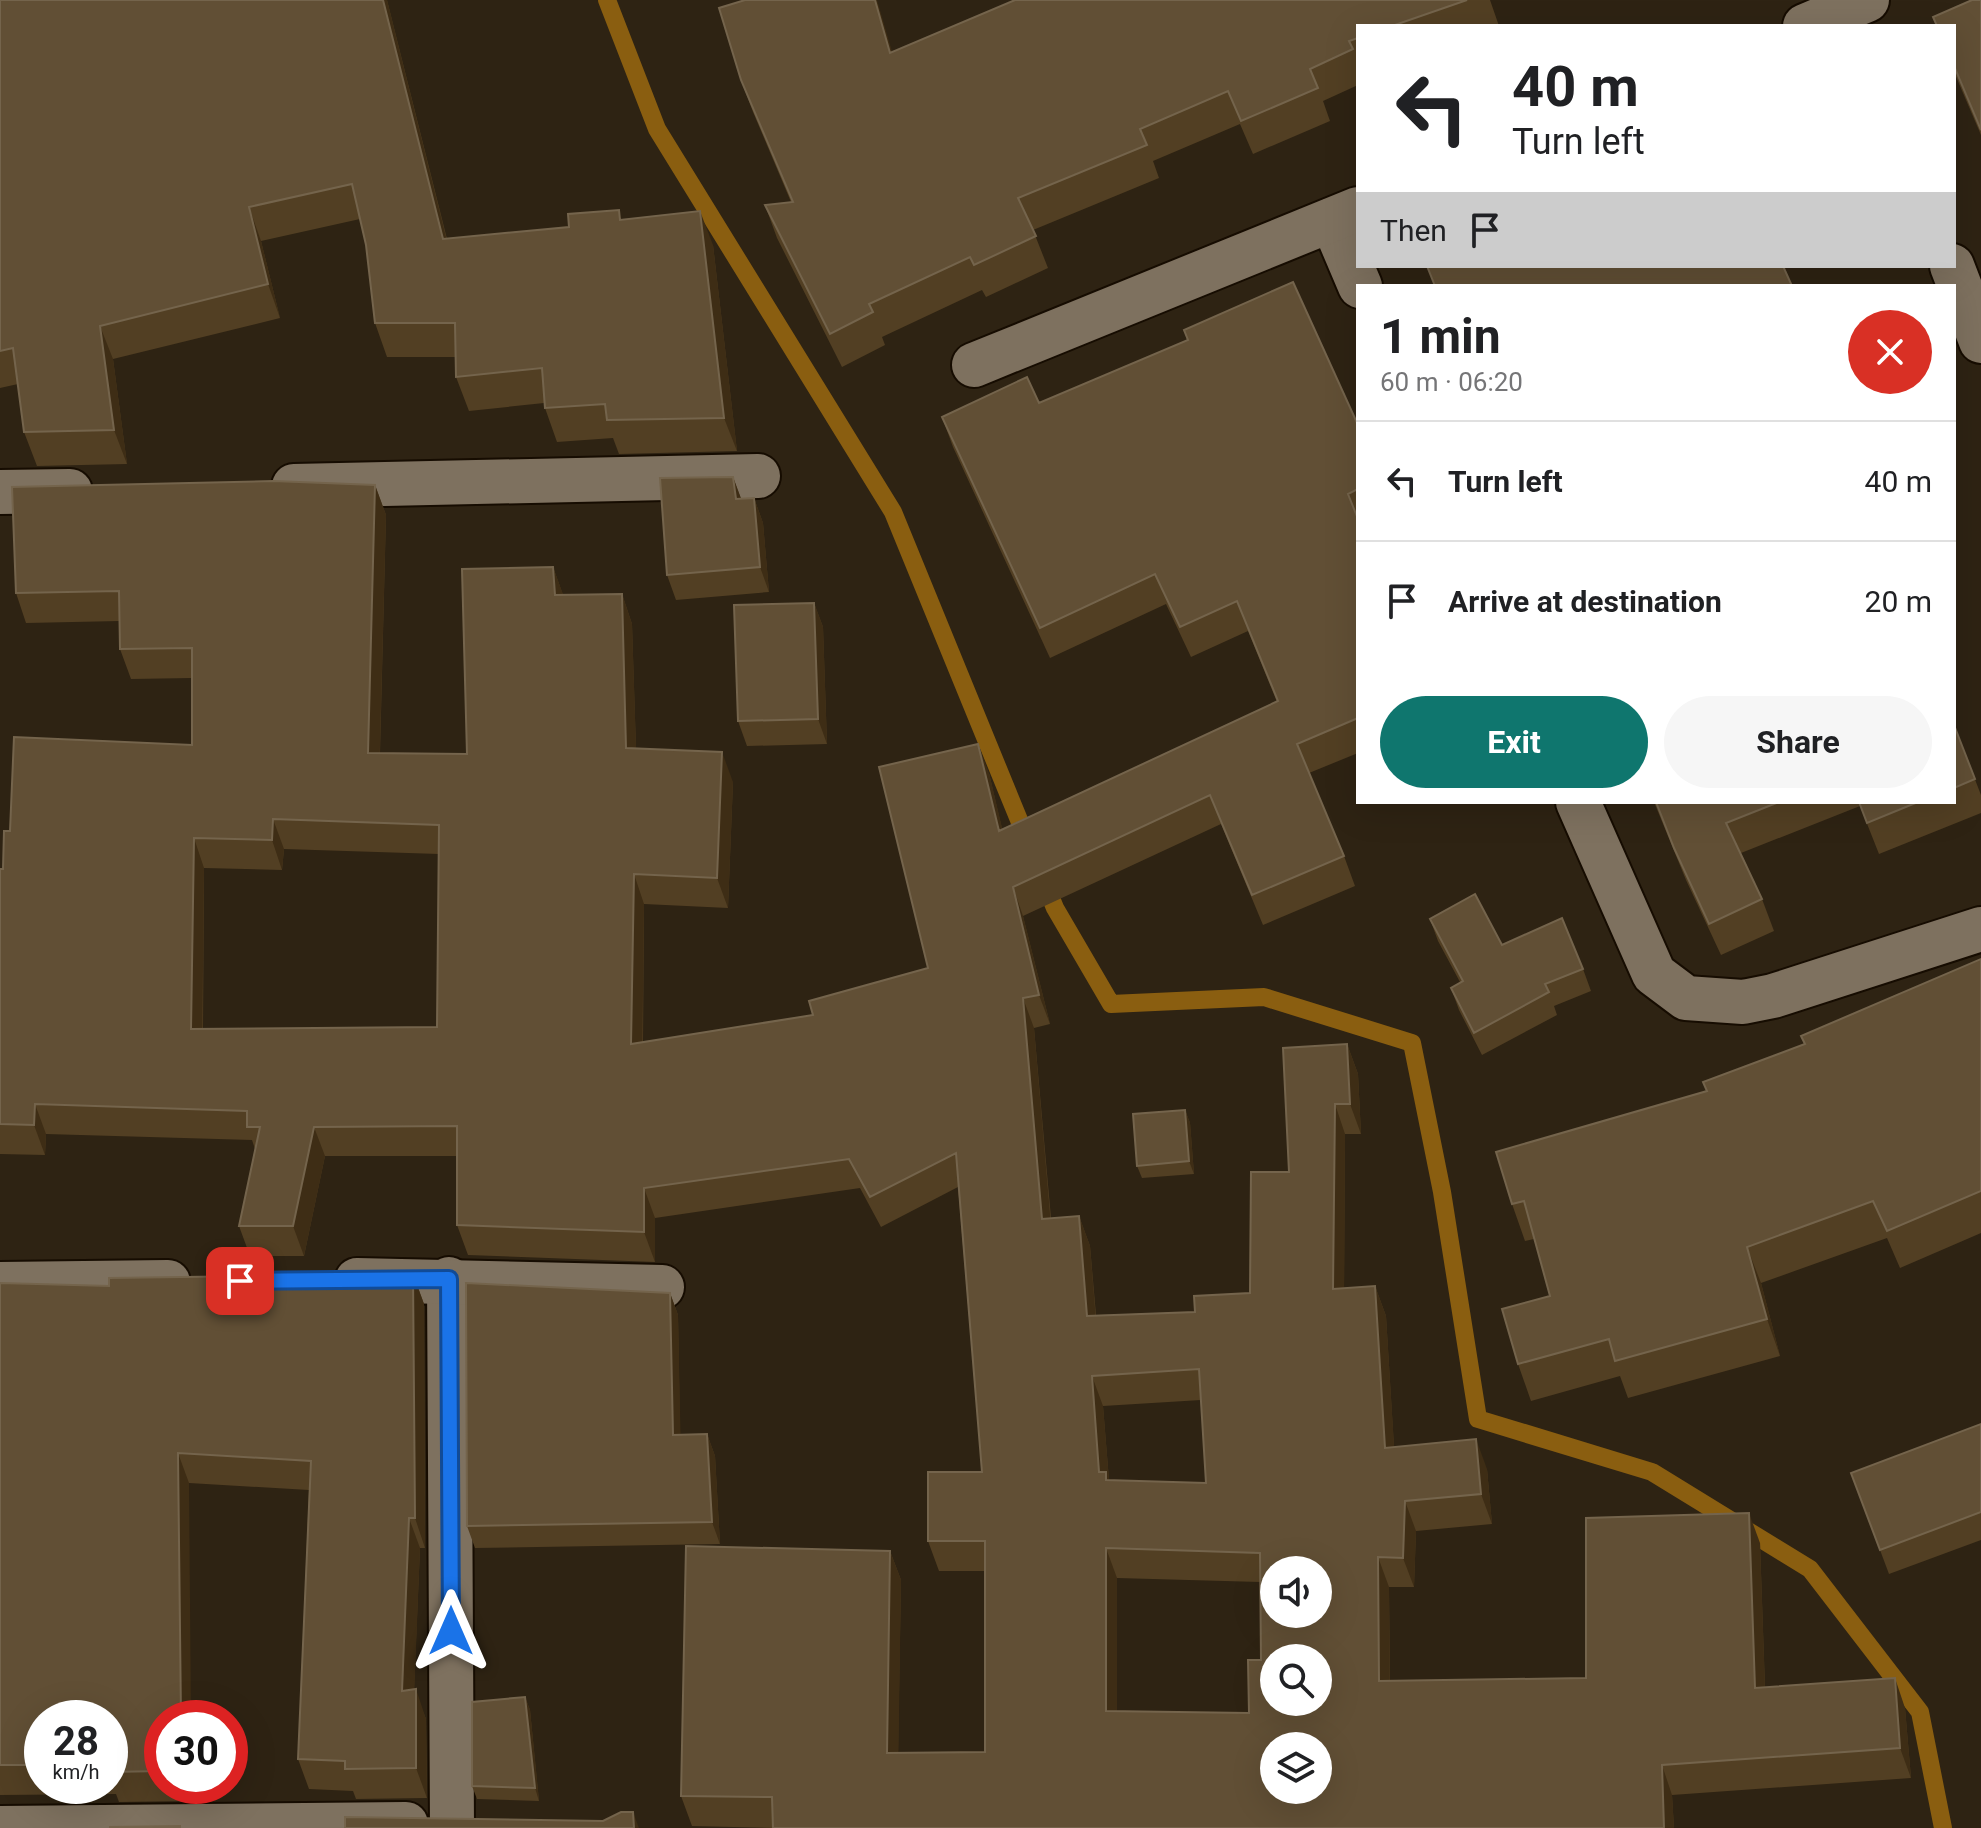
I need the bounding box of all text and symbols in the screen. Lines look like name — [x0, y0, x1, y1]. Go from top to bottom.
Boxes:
text: 40 m — [1512, 54, 1639, 120]
icon: left — [1380, 56, 1484, 160]
text: Turn left — [1512, 121, 1645, 163]
icon: arrive — [1463, 208, 1507, 252]
text: Then — [1380, 213, 1447, 248]
text: 1 min — [1380, 308, 1501, 365]
button: close — [1848, 310, 1932, 394]
text: 60 m · 06:20 — [1380, 367, 1523, 397]
icon: left — [1380, 459, 1424, 503]
text: Turn left — [1448, 464, 1563, 499]
text: 40 m — [1865, 464, 1932, 499]
icon: arrive — [1380, 579, 1424, 623]
text: Arrive at destination — [1448, 584, 1722, 619]
text: 20 m — [1865, 584, 1932, 619]
button: Exit — [1380, 696, 1648, 788]
button: Share — [1664, 696, 1932, 788]
pin — [206, 1247, 274, 1315]
icon: arrive — [218, 1259, 262, 1303]
map controls — [1260, 1556, 1332, 1804]
button: sound — [1260, 1556, 1332, 1628]
position arrow — [409, 1589, 493, 1673]
button: search — [1260, 1644, 1332, 1716]
speed limit sign: 30 — [144, 1700, 248, 1804]
text: 28 — [53, 1718, 99, 1765]
button: layers — [1260, 1732, 1332, 1804]
text: km/h — [53, 1760, 99, 1784]

